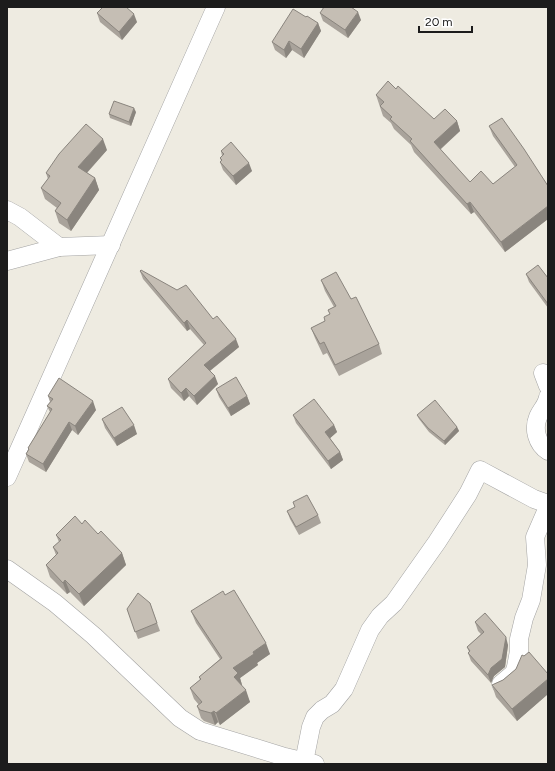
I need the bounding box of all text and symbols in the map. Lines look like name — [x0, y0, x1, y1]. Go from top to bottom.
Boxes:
scale bar — [419, 8, 472, 34]
text: 20 m — [425, 15, 453, 29]

